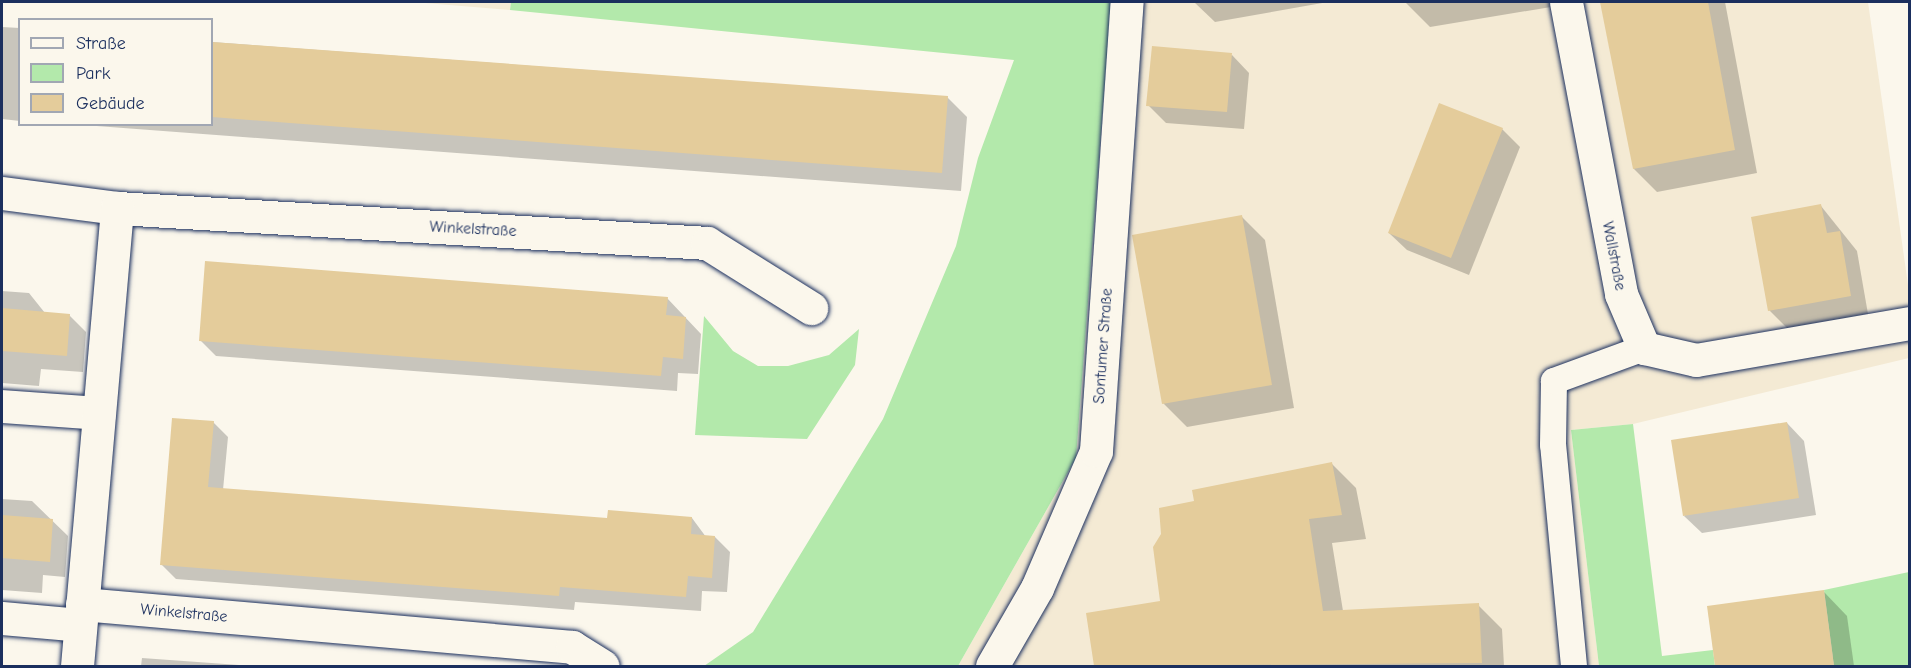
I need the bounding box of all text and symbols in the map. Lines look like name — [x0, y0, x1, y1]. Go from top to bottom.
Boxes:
legend — [18, 18, 213, 126]
text: Straße — [76, 33, 126, 54]
text: Park — [76, 63, 110, 84]
text: Gebäude — [76, 93, 145, 114]
street label: Winkelstraße — [429, 217, 517, 241]
street label: Wallstraße — [1598, 220, 1630, 292]
street label: Sontumer Straße — [1089, 287, 1117, 405]
street label: Winkelstraße — [140, 600, 228, 626]

